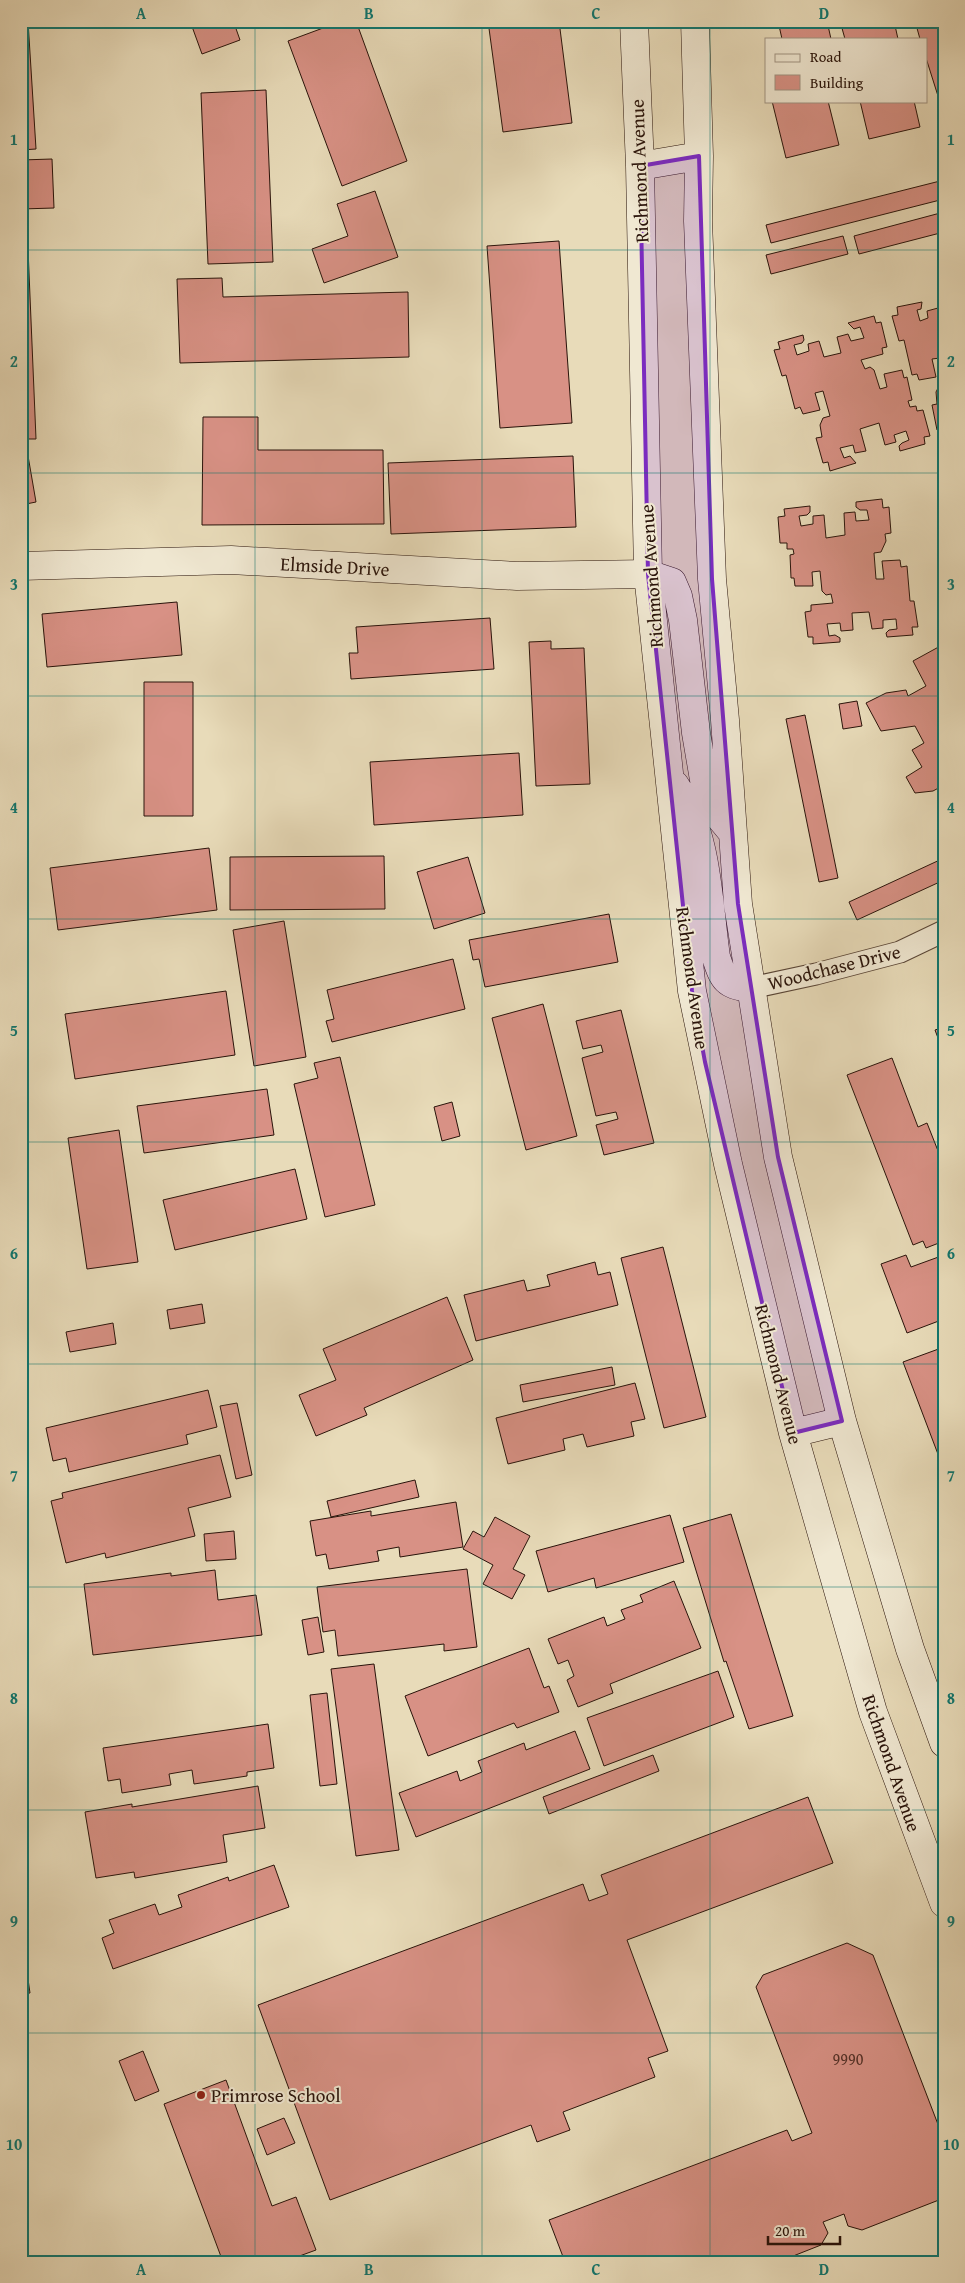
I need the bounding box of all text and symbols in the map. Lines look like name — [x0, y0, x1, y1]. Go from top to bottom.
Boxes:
text: A — [136, 1, 147, 25]
text: B — [364, 1, 374, 25]
text: C — [591, 1, 601, 25]
text: D — [819, 1, 829, 25]
legend — [765, 38, 928, 102]
text: Road — [810, 46, 841, 67]
text: Building — [810, 72, 864, 93]
street label: Richmond Avenue — [622, 99, 655, 243]
text: 1 — [10, 127, 18, 151]
text: 1 — [947, 127, 955, 151]
text: 2 — [10, 349, 18, 373]
text: 2 — [947, 349, 955, 373]
street label: Richmond Avenue — [632, 503, 670, 649]
street label: Elmside Drive — [280, 549, 390, 583]
text: 3 — [10, 572, 18, 596]
text: 3 — [947, 572, 955, 596]
text: 4 — [10, 795, 18, 819]
text: 4 — [947, 795, 955, 819]
street label: Richmond Avenue — [669, 905, 717, 1051]
street label: Woodchase Drive — [765, 937, 903, 997]
text: 5 — [10, 1018, 18, 1042]
text: 5 — [947, 1018, 955, 1042]
text: 6 — [10, 1241, 18, 1265]
text: 6 — [947, 1241, 955, 1265]
street label: Richmond Avenue — [748, 1301, 810, 1447]
text: 7 — [10, 1463, 18, 1487]
text: 7 — [947, 1463, 955, 1487]
text: 8 — [10, 1686, 18, 1710]
text: 8 — [947, 1686, 955, 1710]
street label: Richmond Avenue — [855, 1691, 929, 1836]
text: 9 — [10, 1909, 18, 1933]
text: 9 — [947, 1909, 955, 1933]
house number: 9990 — [833, 2047, 864, 2071]
place label: Primrose School — [211, 2081, 341, 2109]
marker: Primrose School — [195, 2089, 207, 2101]
text: 10 — [6, 2132, 22, 2156]
text: 10 — [943, 2132, 959, 2156]
scale bar — [768, 2213, 840, 2245]
text: 20 m — [775, 2220, 806, 2241]
text: A — [136, 2257, 147, 2281]
text: B — [364, 2257, 374, 2281]
text: C — [591, 2257, 601, 2281]
text: D — [819, 2257, 829, 2281]

